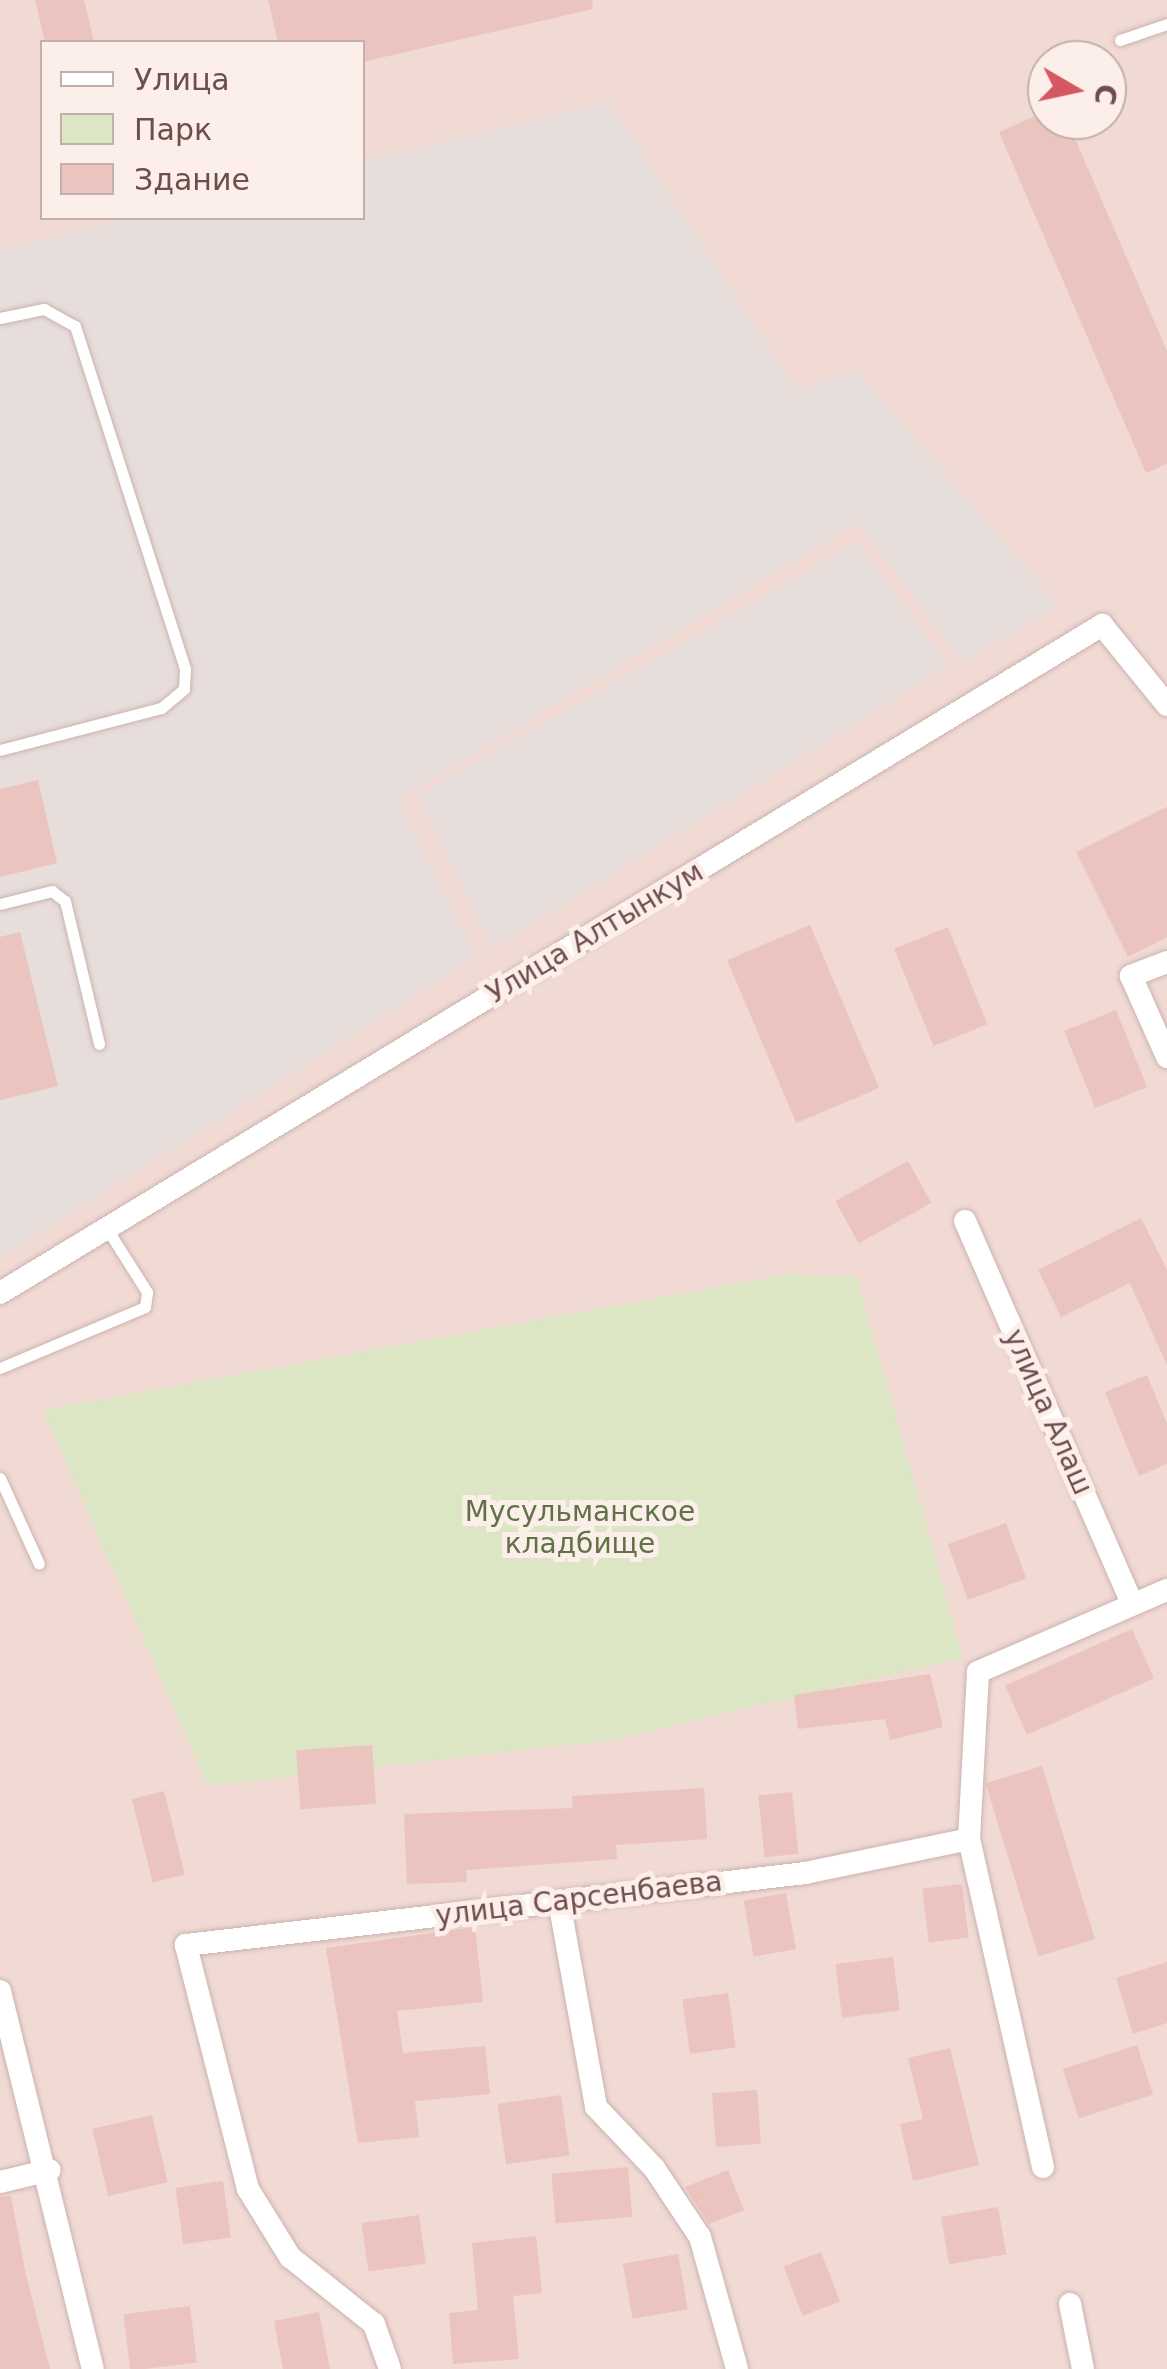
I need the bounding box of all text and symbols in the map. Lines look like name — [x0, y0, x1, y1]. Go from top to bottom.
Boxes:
legend — [40, 40, 365, 220]
north arrow — [1027, 40, 1127, 140]
text: Улица — [134, 62, 230, 97]
text: С — [1087, 82, 1123, 107]
text: Парк — [134, 112, 212, 147]
text: Здание — [134, 162, 250, 197]
street label: Улица Алтынкум — [481, 855, 709, 1011]
street label: улица Алаш — [997, 1324, 1099, 1500]
park label: Мусульманское кладбище — [465, 1495, 695, 1561]
street label: улица Сарсенбаева — [434, 1865, 724, 1933]

